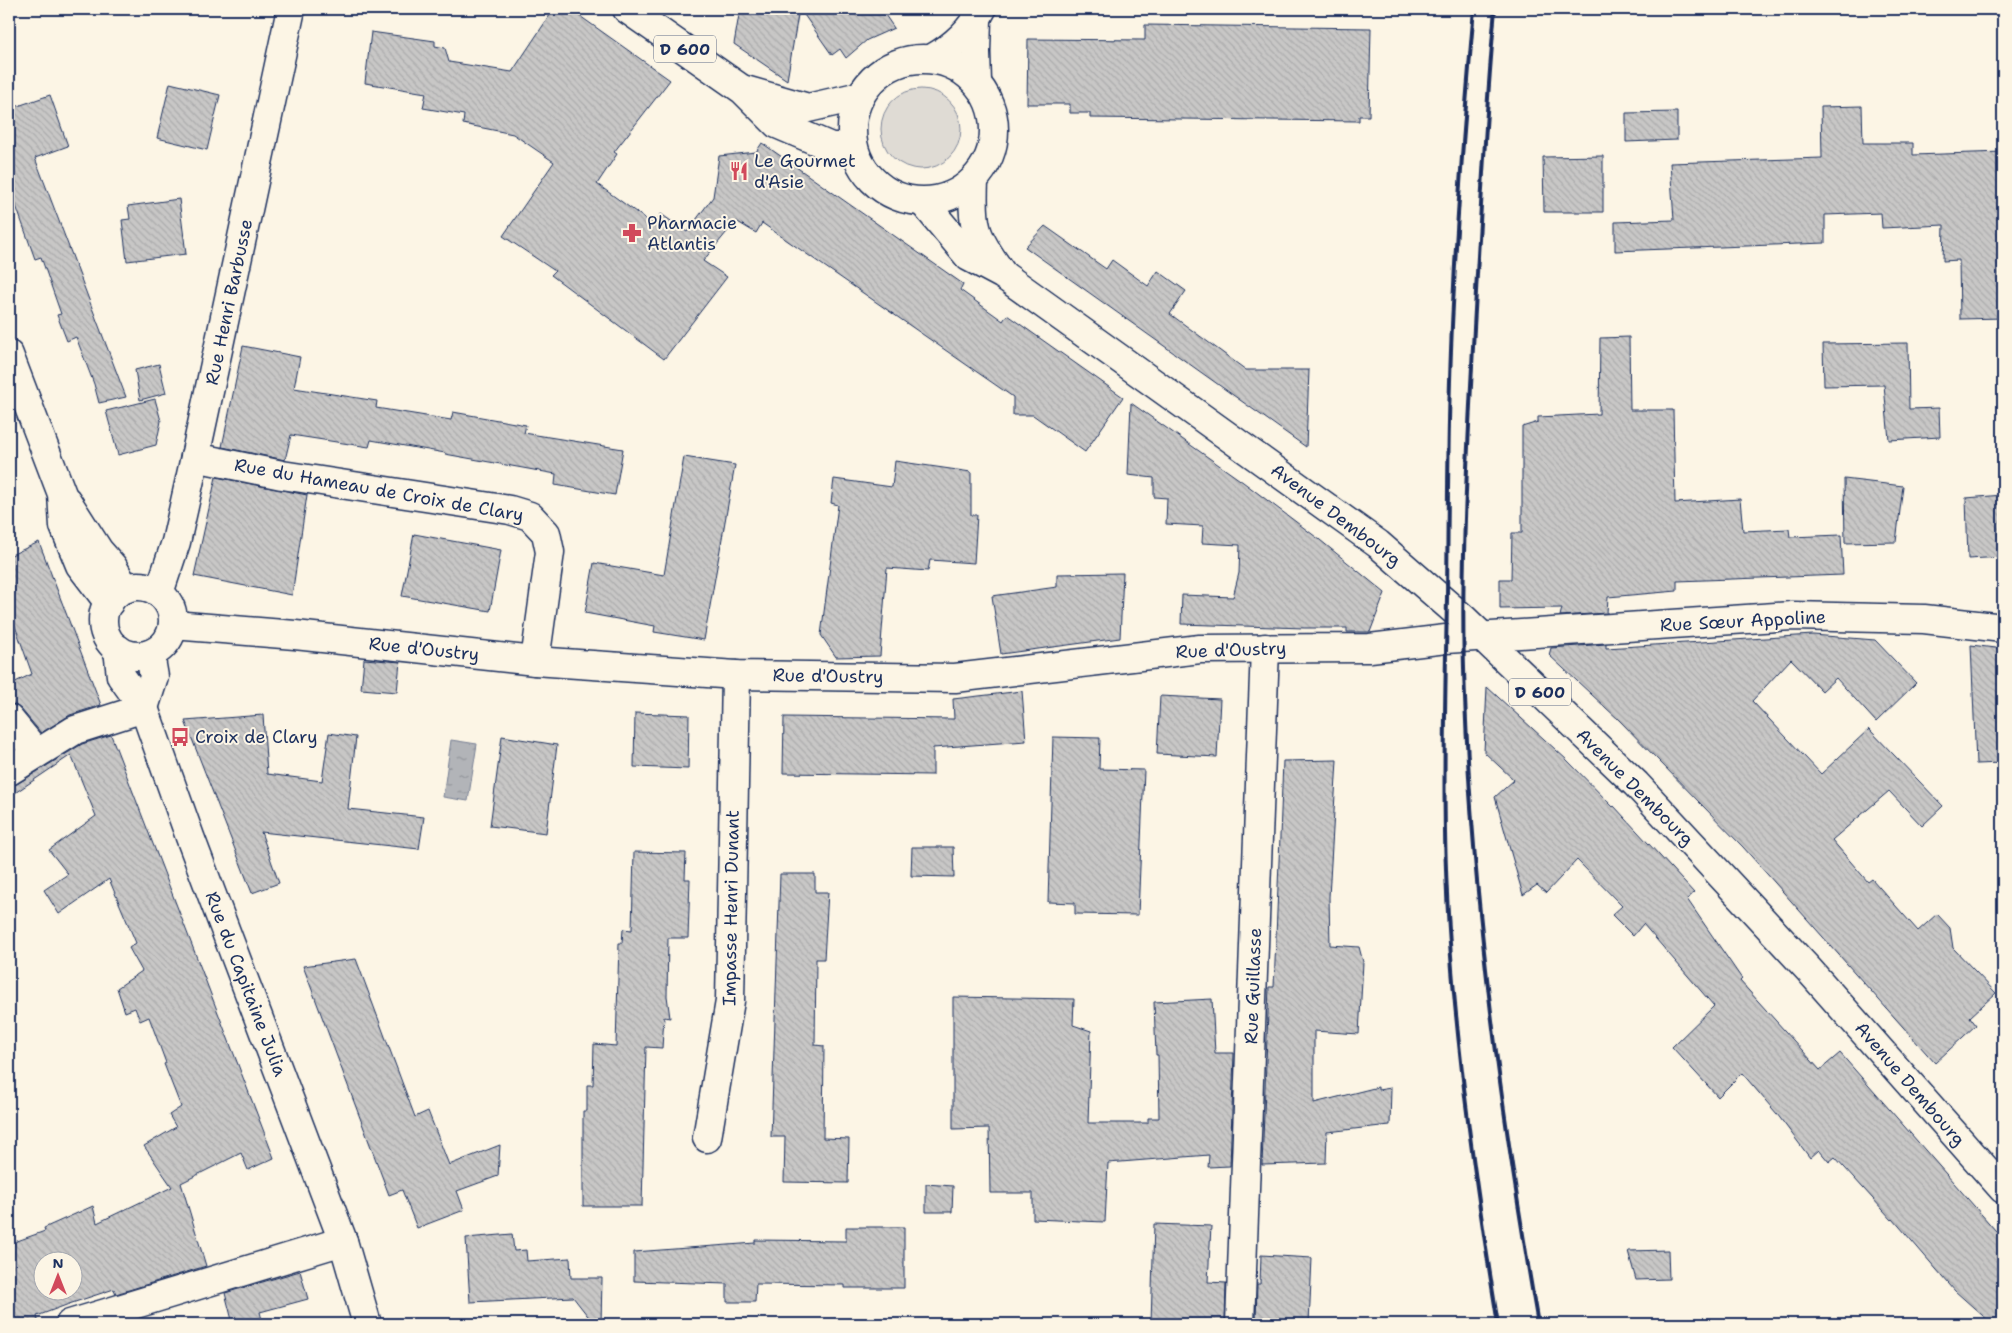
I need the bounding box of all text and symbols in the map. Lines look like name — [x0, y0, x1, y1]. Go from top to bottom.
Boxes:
road number: D 600 — [654, 36, 716, 62]
place label: Le Gourmet d'Asie — [754, 149, 856, 194]
restaurant icon: Le Gourmet d'Asie — [728, 160, 750, 182]
place label: Pharmacie Atlantis — [647, 211, 737, 256]
street label: Rue Henri Barbusse — [200, 217, 258, 387]
pharmacy icon: Pharmacie Atlantis — [621, 222, 643, 244]
street label: Rue du Hameau de Croix de Clary — [232, 453, 526, 527]
street label: Avenue Dembourg — [1266, 458, 1406, 572]
street label: Rue Sœur Appoline — [1659, 605, 1827, 637]
street label: Rue d'Oustry — [368, 631, 480, 667]
street label: Rue d'Oustry — [1175, 636, 1287, 664]
street label: Rue d'Oustry — [772, 663, 884, 689]
road number: D 600 — [1509, 679, 1571, 706]
street label: Avenue Dembourg — [1571, 723, 1699, 851]
place label: Croix de Clary — [195, 725, 318, 749]
bus stop icon: Croix de Clary — [169, 726, 191, 748]
street label: Impasse Henri Dunant — [717, 810, 745, 1006]
street label: Rue du Capitaine Julia — [200, 888, 292, 1080]
street label: Rue Guillasse — [1239, 927, 1267, 1045]
street label: Avenue Dembourg — [1849, 1017, 1971, 1151]
north arrow — [32, 1250, 82, 1300]
text: N — [52, 1254, 64, 1272]

